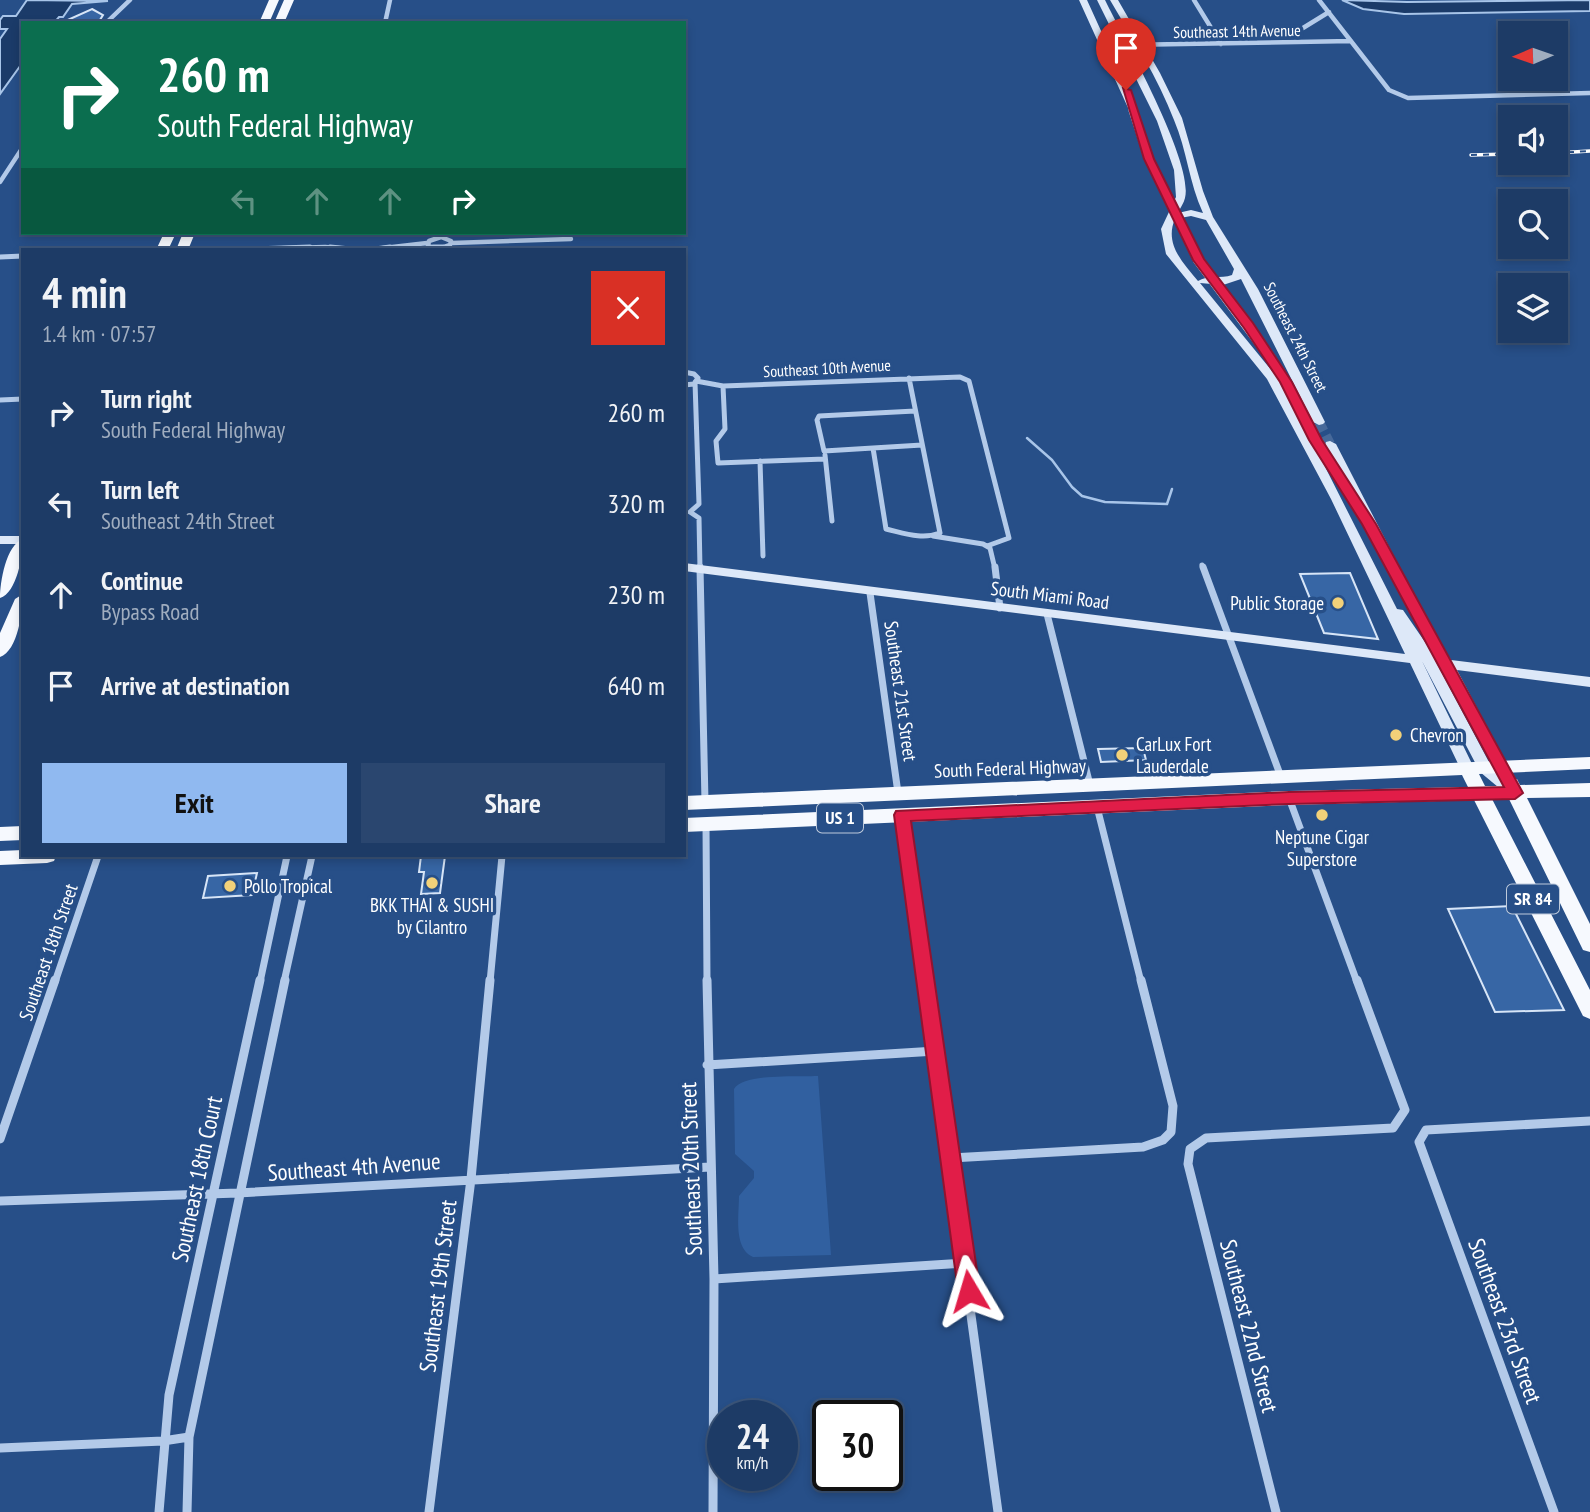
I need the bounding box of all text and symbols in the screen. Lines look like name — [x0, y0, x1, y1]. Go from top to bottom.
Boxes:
pin — [1096, 18, 1156, 90]
street label: Southeast 14th Avenue — [1173, 20, 1301, 42]
north arrow — [1498, 21, 1568, 91]
map controls — [1498, 21, 1568, 343]
icon: arrive — [1107, 29, 1145, 67]
text: 260 m — [157, 42, 270, 106]
icon: right — [42, 49, 133, 140]
text: South Federal Highway — [157, 104, 413, 146]
button: sound — [1498, 105, 1568, 175]
icon: left — [225, 182, 263, 220]
icon: ahead — [298, 182, 336, 220]
icon: ahead — [371, 182, 409, 220]
icon: right — [444, 182, 482, 220]
button: search — [1498, 189, 1568, 259]
text: 4 min — [42, 265, 127, 320]
button: close — [591, 271, 665, 345]
button: layers — [1498, 273, 1568, 343]
street label: Southeast 24th Street — [1260, 279, 1333, 396]
text: 1.4 km · 07:57 — [42, 319, 156, 348]
street label: Southeast 10th Avenue — [763, 355, 891, 381]
text: Turn right — [101, 382, 192, 415]
icon: right — [42, 394, 80, 432]
text: 260 m — [607, 396, 665, 429]
text: South Federal Highway — [101, 415, 285, 444]
text: Turn left — [101, 473, 179, 506]
icon: left — [42, 485, 80, 523]
text: 320 m — [607, 487, 665, 520]
text: Southeast 24th Street — [101, 506, 275, 535]
text: Continue — [101, 564, 183, 597]
icon: ahead — [42, 576, 80, 614]
street label: South Miami Road — [989, 576, 1111, 614]
text: 230 m — [607, 578, 665, 611]
place label: Public Storage — [1230, 591, 1324, 615]
marker: Public Storage — [1330, 595, 1346, 611]
text: Bypass Road — [101, 597, 199, 626]
street label: Southeast 21st Street — [879, 619, 923, 763]
icon: arrive — [42, 667, 80, 705]
text: Arrive at destination — [101, 669, 290, 702]
text: 640 m — [607, 669, 665, 702]
place label: Chevron — [1410, 723, 1464, 747]
marker: Chevron — [1388, 727, 1404, 743]
place label: CarLux Fort Lauderdale — [1136, 732, 1212, 778]
marker: CarLux Fort Lauderdale — [1114, 747, 1130, 763]
street label: South Federal Highway — [934, 753, 1087, 783]
button: Exit — [42, 763, 347, 843]
button: Share — [361, 763, 665, 843]
road number: US 1 — [817, 804, 863, 832]
marker: Neptune Cigar Superstore — [1314, 807, 1330, 823]
place label: Neptune Cigar Superstore — [1275, 825, 1370, 871]
place label: Pollo Tropical — [244, 874, 333, 898]
marker: BKK THAI & SUSHI by Cilantro — [424, 875, 440, 891]
marker: Pollo Tropical — [222, 878, 238, 894]
street label: Southeast 18th Street — [13, 880, 83, 1024]
road number: SR 84 — [1507, 884, 1559, 914]
place label: BKK THAI & SUSHI by Cilantro — [370, 893, 494, 939]
street label: Southeast 20th Street — [673, 1081, 708, 1256]
street label: Southeast 18th Court — [165, 1093, 228, 1265]
street label: Southeast 4th Avenue — [267, 1146, 441, 1187]
street label: Southeast 19th Street — [413, 1197, 463, 1374]
street label: Southeast 23rd Street — [1462, 1234, 1549, 1408]
street label: Southeast 22nd Street — [1214, 1236, 1285, 1416]
position arrow — [932, 1254, 1006, 1328]
speed limit sign: 30 — [812, 1400, 903, 1491]
text: 24 — [736, 1413, 769, 1459]
text: km/h — [737, 1451, 768, 1474]

